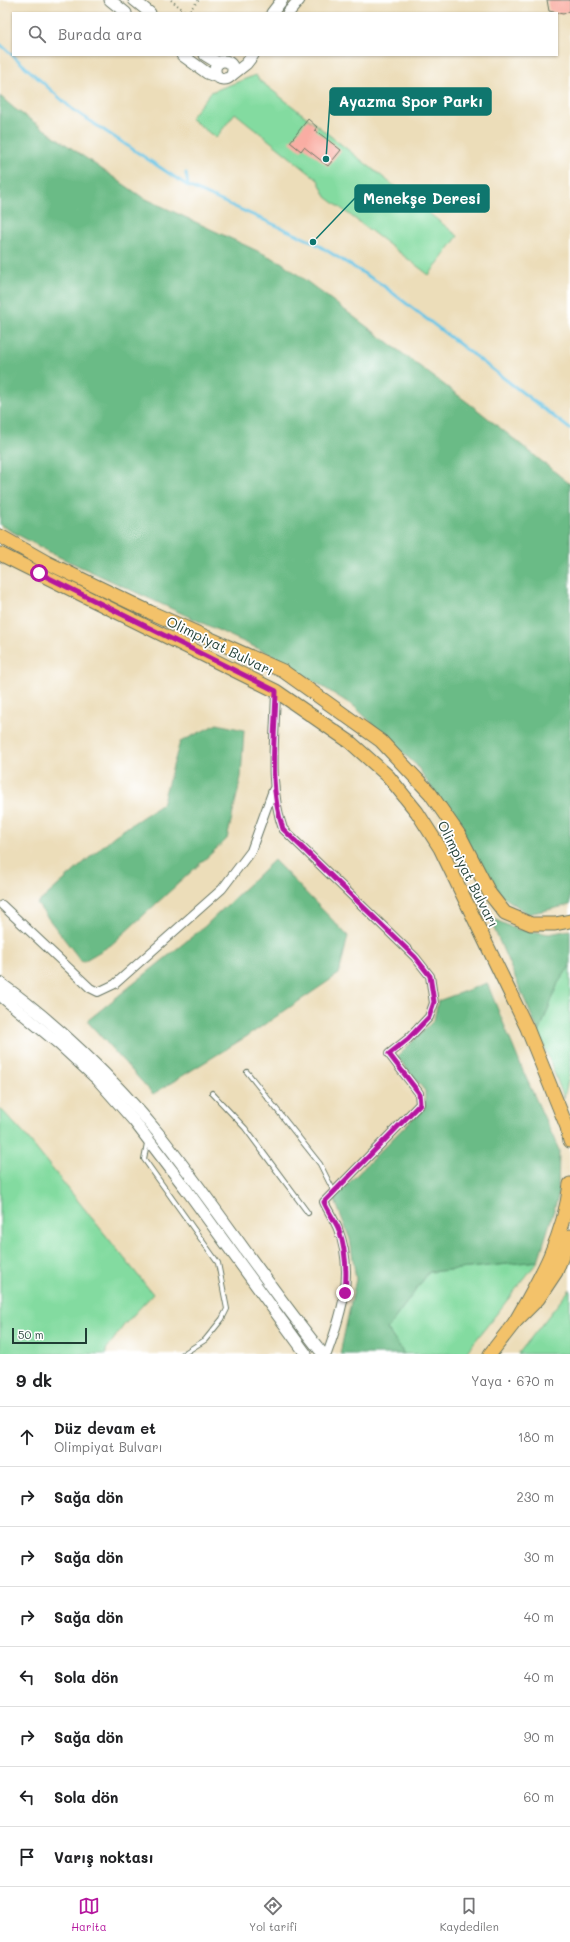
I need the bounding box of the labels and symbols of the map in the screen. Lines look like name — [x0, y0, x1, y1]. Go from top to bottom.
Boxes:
callout: Ayazma Spor Parkı — [330, 88, 491, 115]
text: Ayazma Spor Parkı — [339, 91, 483, 111]
callout: Menekşe Deresi — [355, 185, 489, 212]
text: Menekşe Deresi — [363, 188, 481, 209]
route start — [30, 564, 48, 582]
street label: Olimpiyat Bulvarı — [163, 611, 277, 680]
street label: Olimpiyat Bulvarı — [433, 817, 503, 930]
route end — [336, 1284, 354, 1302]
scale bar — [12, 1326, 87, 1345]

